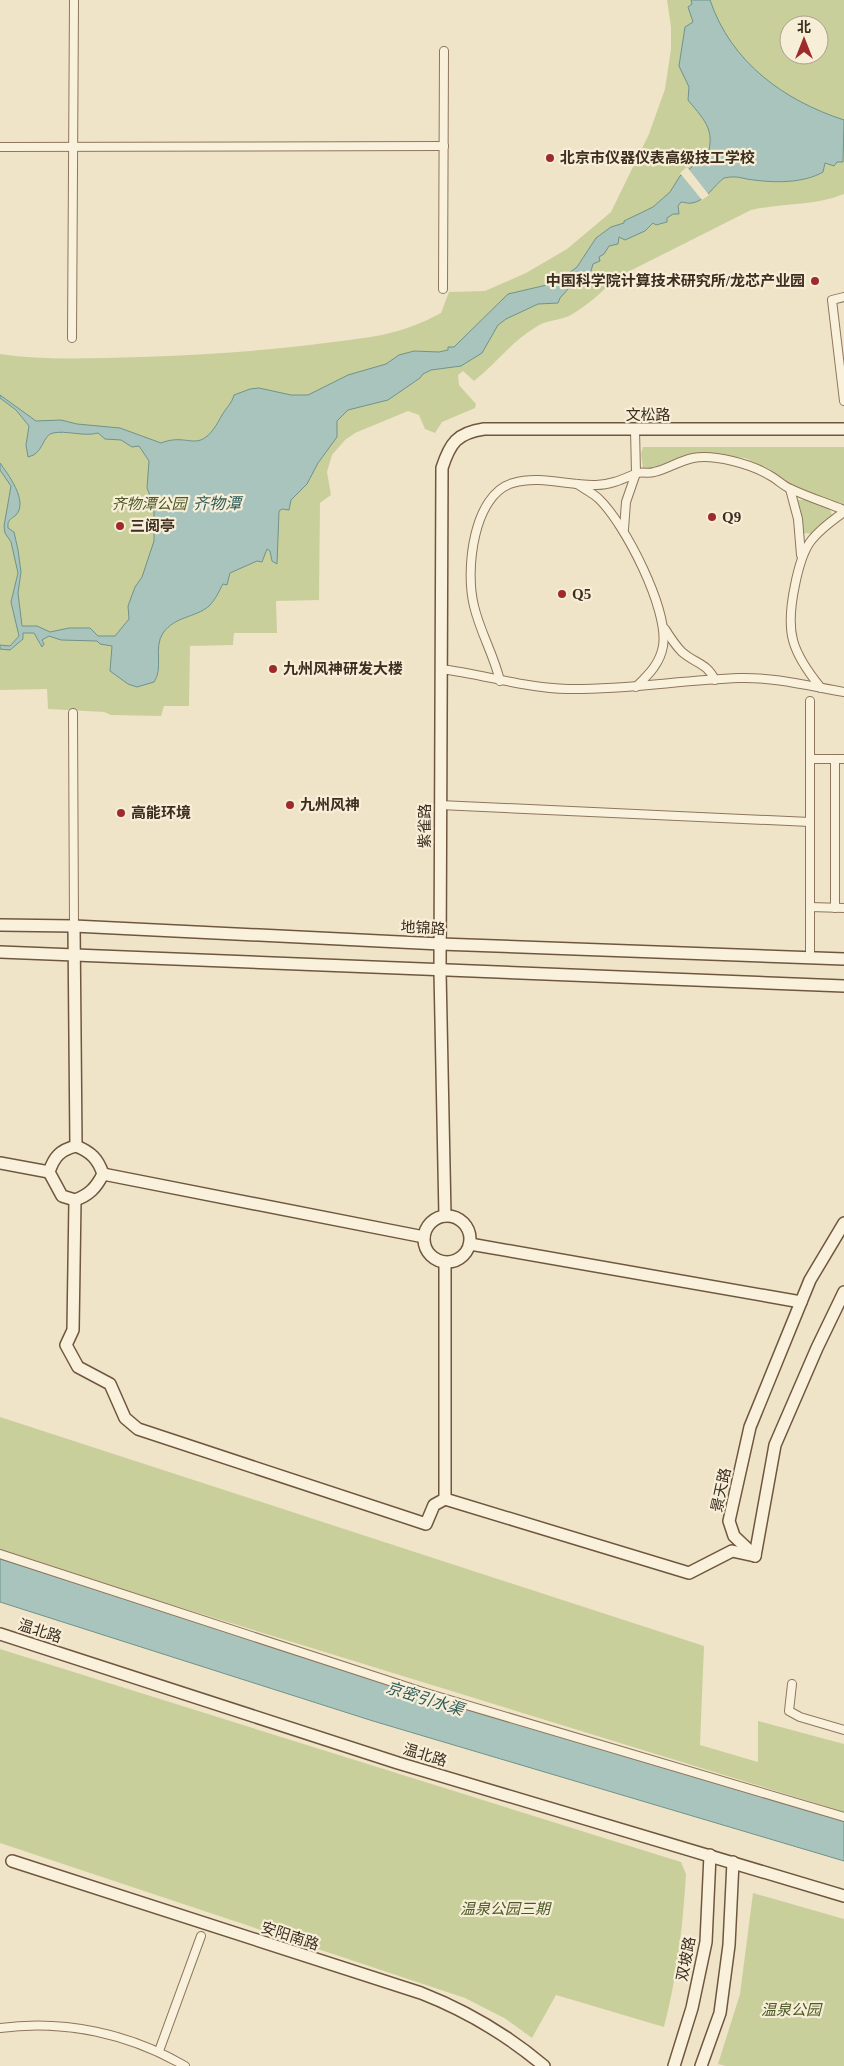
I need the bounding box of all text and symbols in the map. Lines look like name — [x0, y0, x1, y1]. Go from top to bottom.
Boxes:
north arrow — [779, 15, 829, 65]
text: 北 — [797, 20, 811, 35]
place label: 北京市仪器仪表高级技工学校 — [560, 149, 755, 166]
marker: 北京市仪器仪表高级技工学校 — [544, 152, 556, 164]
place label: 中国科学院计算技术研究所/龙芯产业园 — [546, 272, 805, 289]
marker: 中国科学院计算技术研究所/龙芯产业园 — [809, 275, 821, 287]
street label: 文松路 — [625, 407, 671, 423]
water label: 齐物潭 — [193, 495, 244, 512]
park label: 齐物潭公园 — [111, 496, 188, 512]
place label: Q9 — [722, 509, 741, 525]
marker: Q9 — [706, 511, 718, 523]
place label: 三阅亭 — [130, 518, 175, 534]
marker: 三阅亭 — [114, 520, 126, 532]
place label: Q5 — [572, 586, 591, 602]
marker: Q5 — [556, 588, 568, 600]
place label: 九州风神研发大楼 — [283, 660, 403, 677]
marker: 九州风神研发大楼 — [267, 663, 279, 675]
place label: 九州风神 — [300, 796, 360, 813]
marker: 九州风神 — [284, 799, 296, 811]
street label: 紫雀路 — [417, 803, 433, 849]
place label: 高能环境 — [131, 804, 191, 821]
marker: 高能环境 — [115, 807, 127, 819]
street label: 地锦路 — [400, 919, 446, 937]
street label: 景天路 — [708, 1466, 734, 1514]
street label: 温北路 — [16, 1615, 64, 1646]
water label: 京密引水渠 — [384, 1679, 467, 1719]
street label: 温北路 — [401, 1740, 449, 1769]
park label: 温泉公园三期 — [460, 1901, 552, 1917]
street label: 安阳南路 — [259, 1919, 321, 1953]
street label: 双坡路 — [674, 1935, 698, 1983]
park label: 温泉公园 — [761, 2002, 823, 2018]

